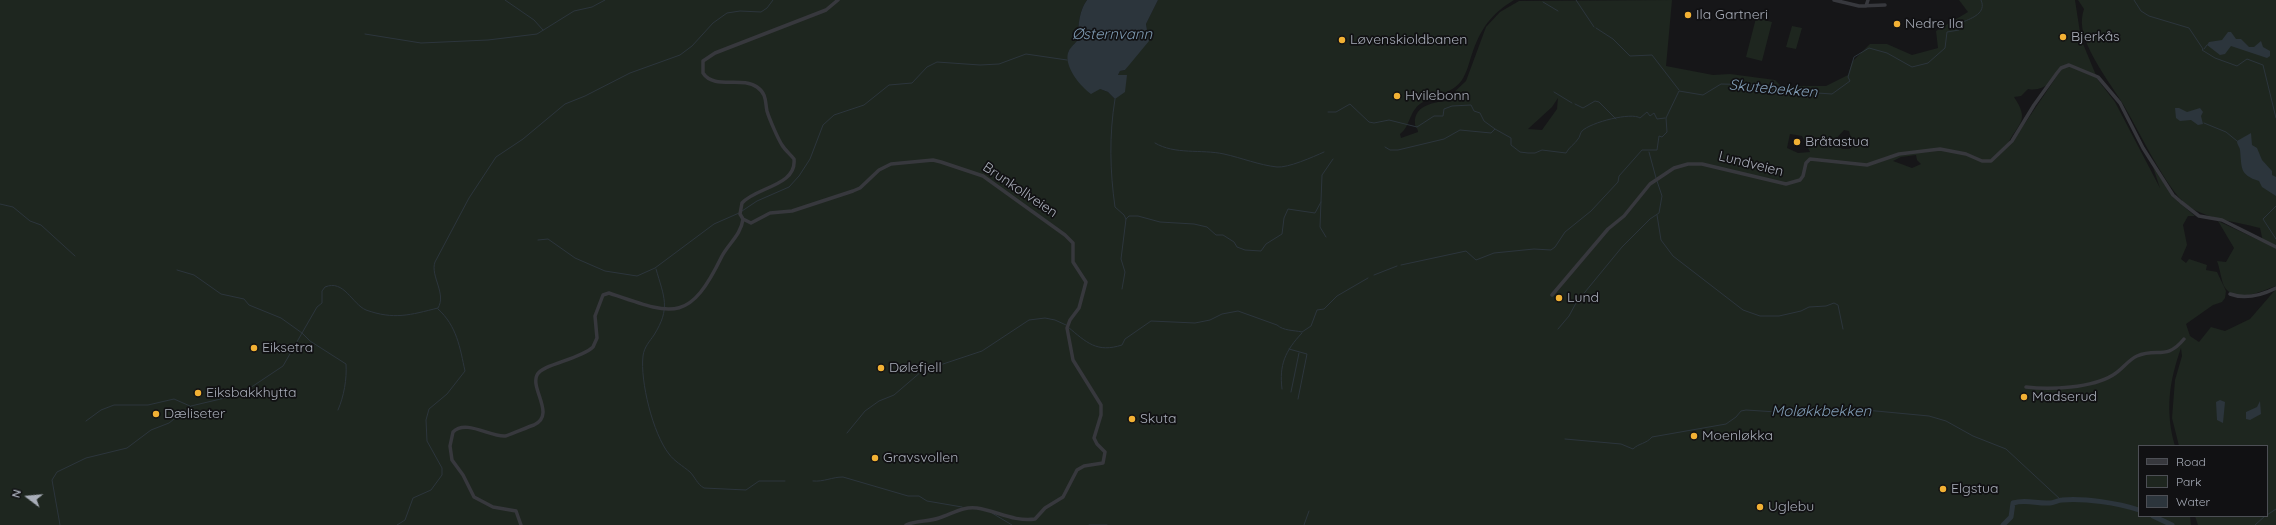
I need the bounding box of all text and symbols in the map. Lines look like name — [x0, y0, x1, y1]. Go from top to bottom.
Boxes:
place label: Ila Gartneri — [1696, 7, 1768, 23]
marker: Ila Gartneri — [1683, 10, 1693, 20]
place label: Nedre Ila — [1905, 16, 1964, 32]
marker: Nedre Ila — [1892, 19, 1902, 29]
water label: Østernvann — [1072, 25, 1152, 43]
place label: Bjerkås — [2071, 29, 2120, 45]
place label: Løvenskioldbanen — [1350, 32, 1467, 48]
marker: Bjerkås — [2058, 32, 2068, 42]
marker: Løvenskioldbanen — [1337, 35, 1347, 45]
water label: Skutebekken — [1728, 76, 1818, 102]
place label: Hvilebonn — [1405, 88, 1470, 104]
marker: Hvilebonn — [1392, 91, 1402, 101]
place label: Bråtastua — [1805, 134, 1869, 150]
marker: Bråtastua — [1792, 137, 1802, 147]
street label: Lundveien — [1717, 148, 1785, 180]
street label: Brunkollveien — [979, 159, 1061, 221]
place label: Lund — [1567, 290, 1599, 306]
marker: Lund — [1554, 293, 1564, 303]
place label: Eiksetra — [262, 340, 313, 356]
marker: Eiksetra — [249, 343, 259, 353]
place label: Dølefjell — [889, 360, 942, 376]
marker: Dølefjell — [876, 363, 886, 373]
place label: Eiksbakkhytta — [206, 385, 297, 401]
marker: Eiksbakkhytta — [193, 388, 203, 398]
place label: Madserud — [2032, 389, 2097, 405]
marker: Madserud — [2019, 392, 2029, 402]
water label: Moløkkbekken — [1771, 402, 1871, 420]
place label: Dæliseter — [164, 406, 225, 422]
marker: Dæliseter — [151, 409, 161, 419]
place label: Skuta — [1140, 411, 1176, 427]
marker: Skuta — [1127, 414, 1137, 424]
place label: Moenløkka — [1702, 428, 1773, 444]
marker: Moenløkka — [1689, 431, 1699, 441]
legend — [2138, 445, 2268, 517]
place label: Gravsvollen — [883, 450, 958, 466]
marker: Gravsvollen — [870, 453, 880, 463]
text: Road — [2176, 454, 2206, 469]
text: Park — [2176, 474, 2201, 489]
north arrow — [8, 477, 48, 517]
place label: Elgstua — [1951, 481, 1998, 497]
marker: Elgstua — [1938, 484, 1948, 494]
text: N — [9, 488, 24, 500]
text: Water — [2176, 494, 2210, 509]
place label: Uglebu — [1768, 499, 1814, 515]
marker: Uglebu — [1755, 502, 1765, 512]

